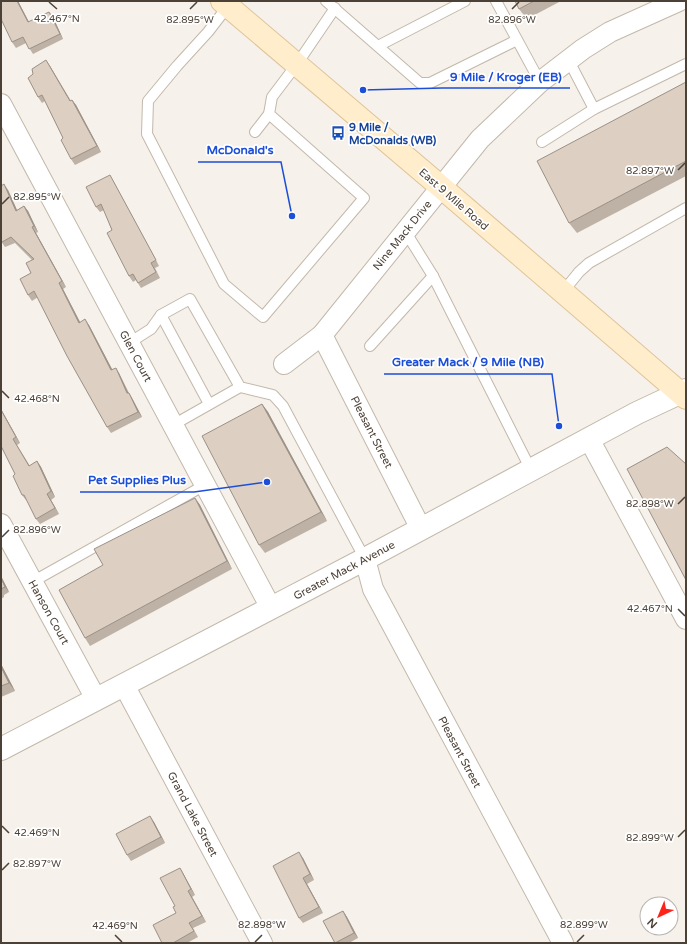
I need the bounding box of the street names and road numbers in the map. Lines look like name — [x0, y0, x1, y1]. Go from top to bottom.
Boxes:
street label: East 9 Mile Road — [416, 166, 491, 233]
street label: Nine Mack Drive — [370, 198, 434, 273]
street label: Glen Court — [117, 328, 154, 384]
street label: Pleasant Street — [348, 394, 395, 470]
street label: Greater Mack Avenue — [291, 538, 397, 603]
street label: Hanson Court — [25, 578, 72, 647]
street label: Pleasant Street — [435, 714, 484, 790]
street label: Grand Lake Street — [165, 770, 220, 859]

